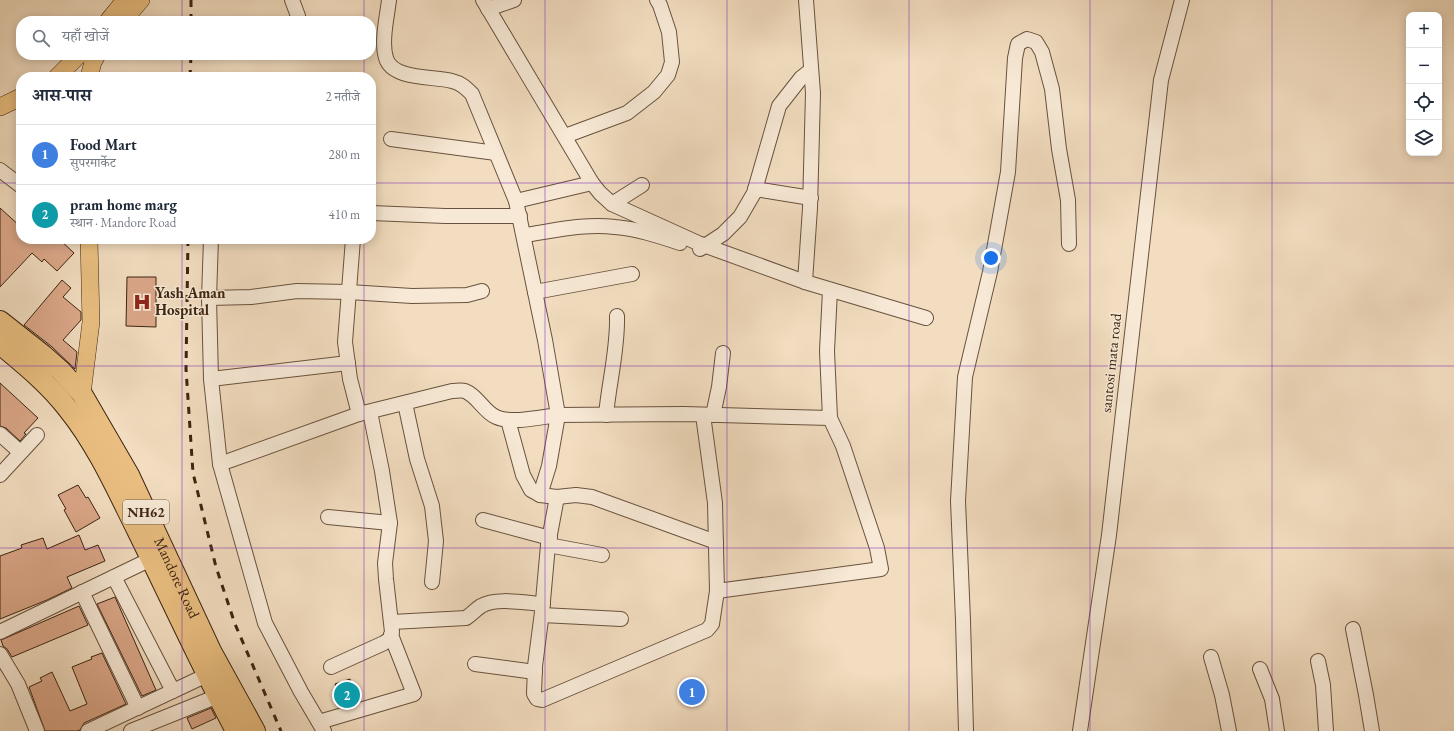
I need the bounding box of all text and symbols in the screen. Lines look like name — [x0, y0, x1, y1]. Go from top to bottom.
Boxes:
map controls — [1406, 12, 1442, 156]
button: + — [1406, 12, 1442, 48]
search box — [16, 16, 376, 60]
text: यहाँ खोजें — [62, 26, 109, 45]
icon: search — [30, 27, 52, 49]
button: − — [1406, 48, 1442, 84]
text: आस-पास — [32, 84, 91, 106]
button: locate — [1406, 84, 1442, 120]
text: 2 नतीजे — [326, 88, 360, 105]
button: layers — [1406, 120, 1442, 156]
text: Food Mart — [70, 135, 137, 154]
text: 1 — [42, 146, 48, 163]
text: 280 m — [329, 146, 360, 163]
text: सुपरमार्केट — [70, 154, 116, 171]
text: pram home marg — [70, 195, 177, 214]
text: 2 — [42, 206, 48, 223]
text: 410 m — [329, 206, 360, 223]
text: स्थान · Mandore Road — [70, 214, 176, 231]
your location — [981, 248, 1001, 268]
place label: Yash Aman Hospital — [155, 283, 226, 319]
hospital icon: Yash Aman Hospital — [132, 292, 152, 312]
street label: santosi mata road — [1096, 312, 1125, 413]
road number: NH62 — [123, 500, 169, 524]
street label: Mandore Road — [150, 534, 205, 622]
pin: 1 — [679, 677, 705, 707]
pin: 2 — [334, 680, 360, 710]

